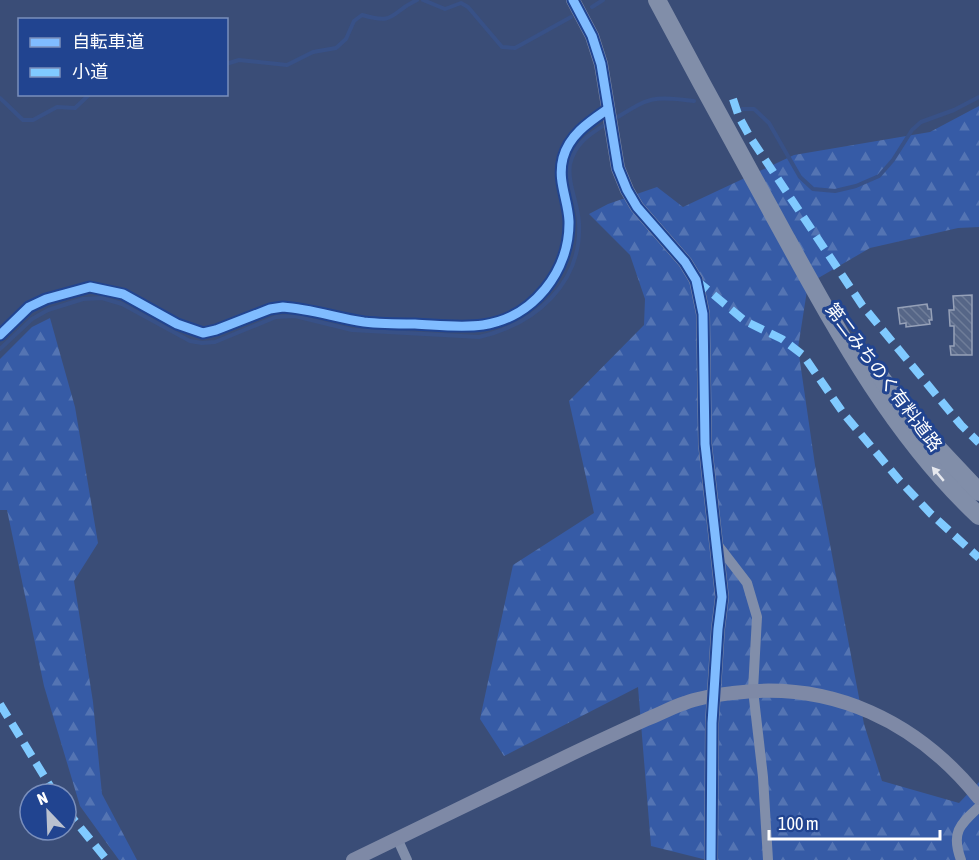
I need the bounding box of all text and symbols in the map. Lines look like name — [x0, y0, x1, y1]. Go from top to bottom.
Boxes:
legend — [18, 18, 228, 96]
text: 自転車道 — [72, 31, 144, 52]
text: 小道 — [72, 61, 108, 82]
street label: 第二みちのく有料道路 — [821, 299, 947, 455]
one-way arrow — [932, 467, 945, 482]
north arrow — [18, 782, 78, 842]
text: N — [34, 788, 50, 808]
scale bar — [769, 803, 940, 841]
text: 100 m — [778, 813, 819, 834]

